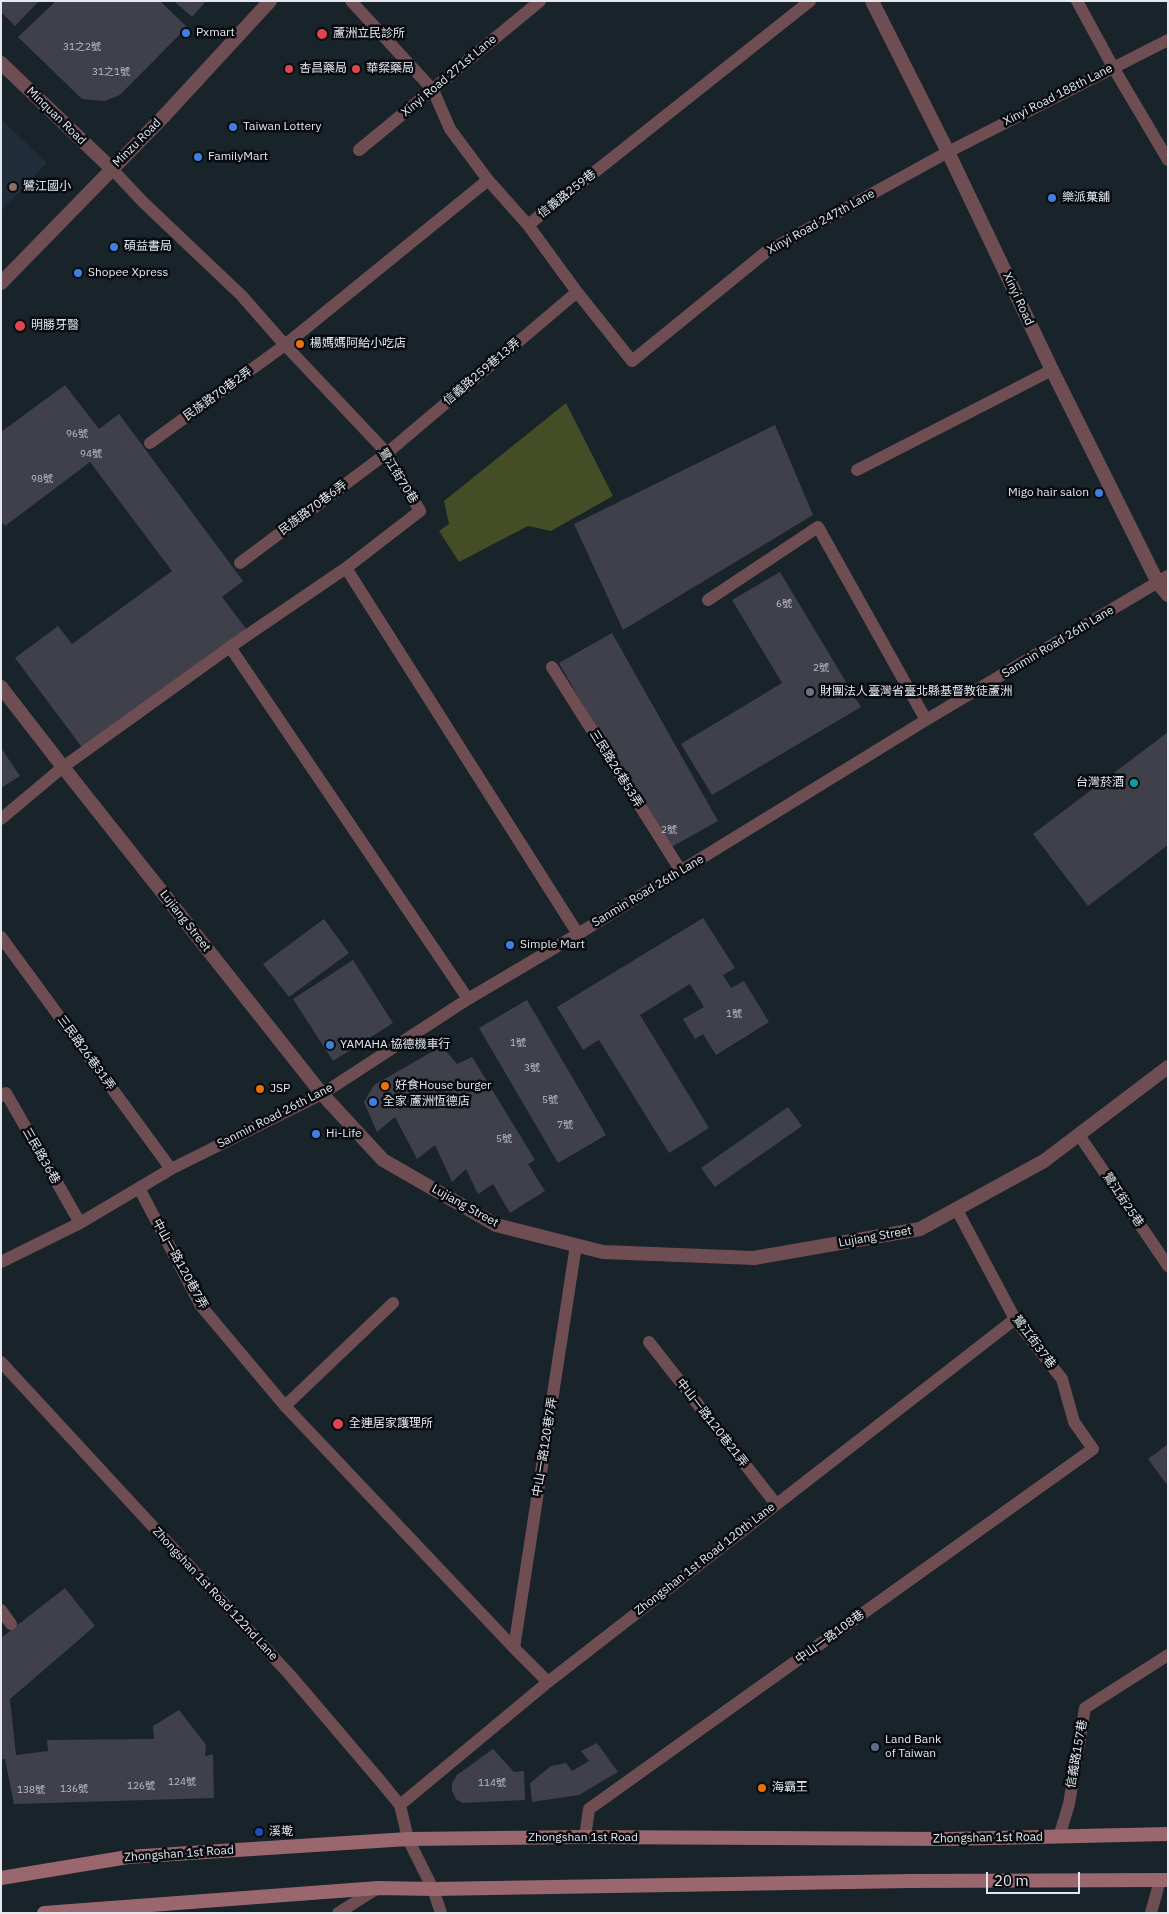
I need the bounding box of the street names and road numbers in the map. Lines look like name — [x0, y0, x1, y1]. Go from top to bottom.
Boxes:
street label: Xinyi Road 271st Lane — [399, 32, 499, 120]
street label: Xinyi Road 188th Lane — [1001, 61, 1115, 129]
street label: Minquan Road — [23, 84, 89, 148]
street label: Minzu Road — [110, 116, 164, 170]
street label: 信義路259巷 — [535, 167, 599, 221]
street label: Xinyi Road 247th Lane — [765, 186, 877, 258]
street label: Xinyi Road — [1000, 270, 1036, 328]
street label: 信義路259巷13弄 — [441, 336, 523, 408]
street label: 民族路70巷2弄 — [181, 364, 255, 424]
street label: 鷺江街70巷 — [375, 446, 421, 506]
street label: 民族路70巷6弄 — [276, 478, 350, 538]
street label: Sanmin Road 26th Lane — [1000, 603, 1116, 681]
street label: 三民路26巷53弄 — [586, 728, 646, 810]
street label: Sanmin Road 26th Lane — [590, 852, 706, 930]
street label: Lujiang Street — [157, 887, 213, 955]
street label: 三民路26巷31弄 — [54, 1013, 118, 1093]
street label: Sanmin Road 26th Lane — [215, 1081, 335, 1151]
street label: 三民路36巷 — [19, 1125, 63, 1187]
street label: 鷺江街25巷 — [1100, 1170, 1146, 1230]
street label: Lujiang Street — [429, 1182, 501, 1230]
street label: 中山一路120巷7弄 — [149, 1216, 211, 1312]
street label: Lujiang Street — [837, 1223, 913, 1251]
street label: 鷺江街37巷 — [1009, 1313, 1059, 1371]
street label: 中山一路120巷21弄 — [673, 1376, 751, 1470]
street label: 中山一路120巷7弄 — [530, 1396, 560, 1498]
street label: Zhongshan 1st Road 120th Lane — [632, 1500, 778, 1618]
street label: Zhongshan 1st Road 122nd Lane — [149, 1524, 281, 1664]
street label: 中山一路108巷 — [793, 1607, 867, 1667]
street label: 信義路157巷 — [1064, 1718, 1090, 1790]
street label: Zhongshan 1st Road — [933, 1830, 1043, 1846]
street label: Zhongshan 1st Road — [528, 1831, 638, 1845]
street label: Zhongshan 1st Road — [124, 1843, 234, 1865]

